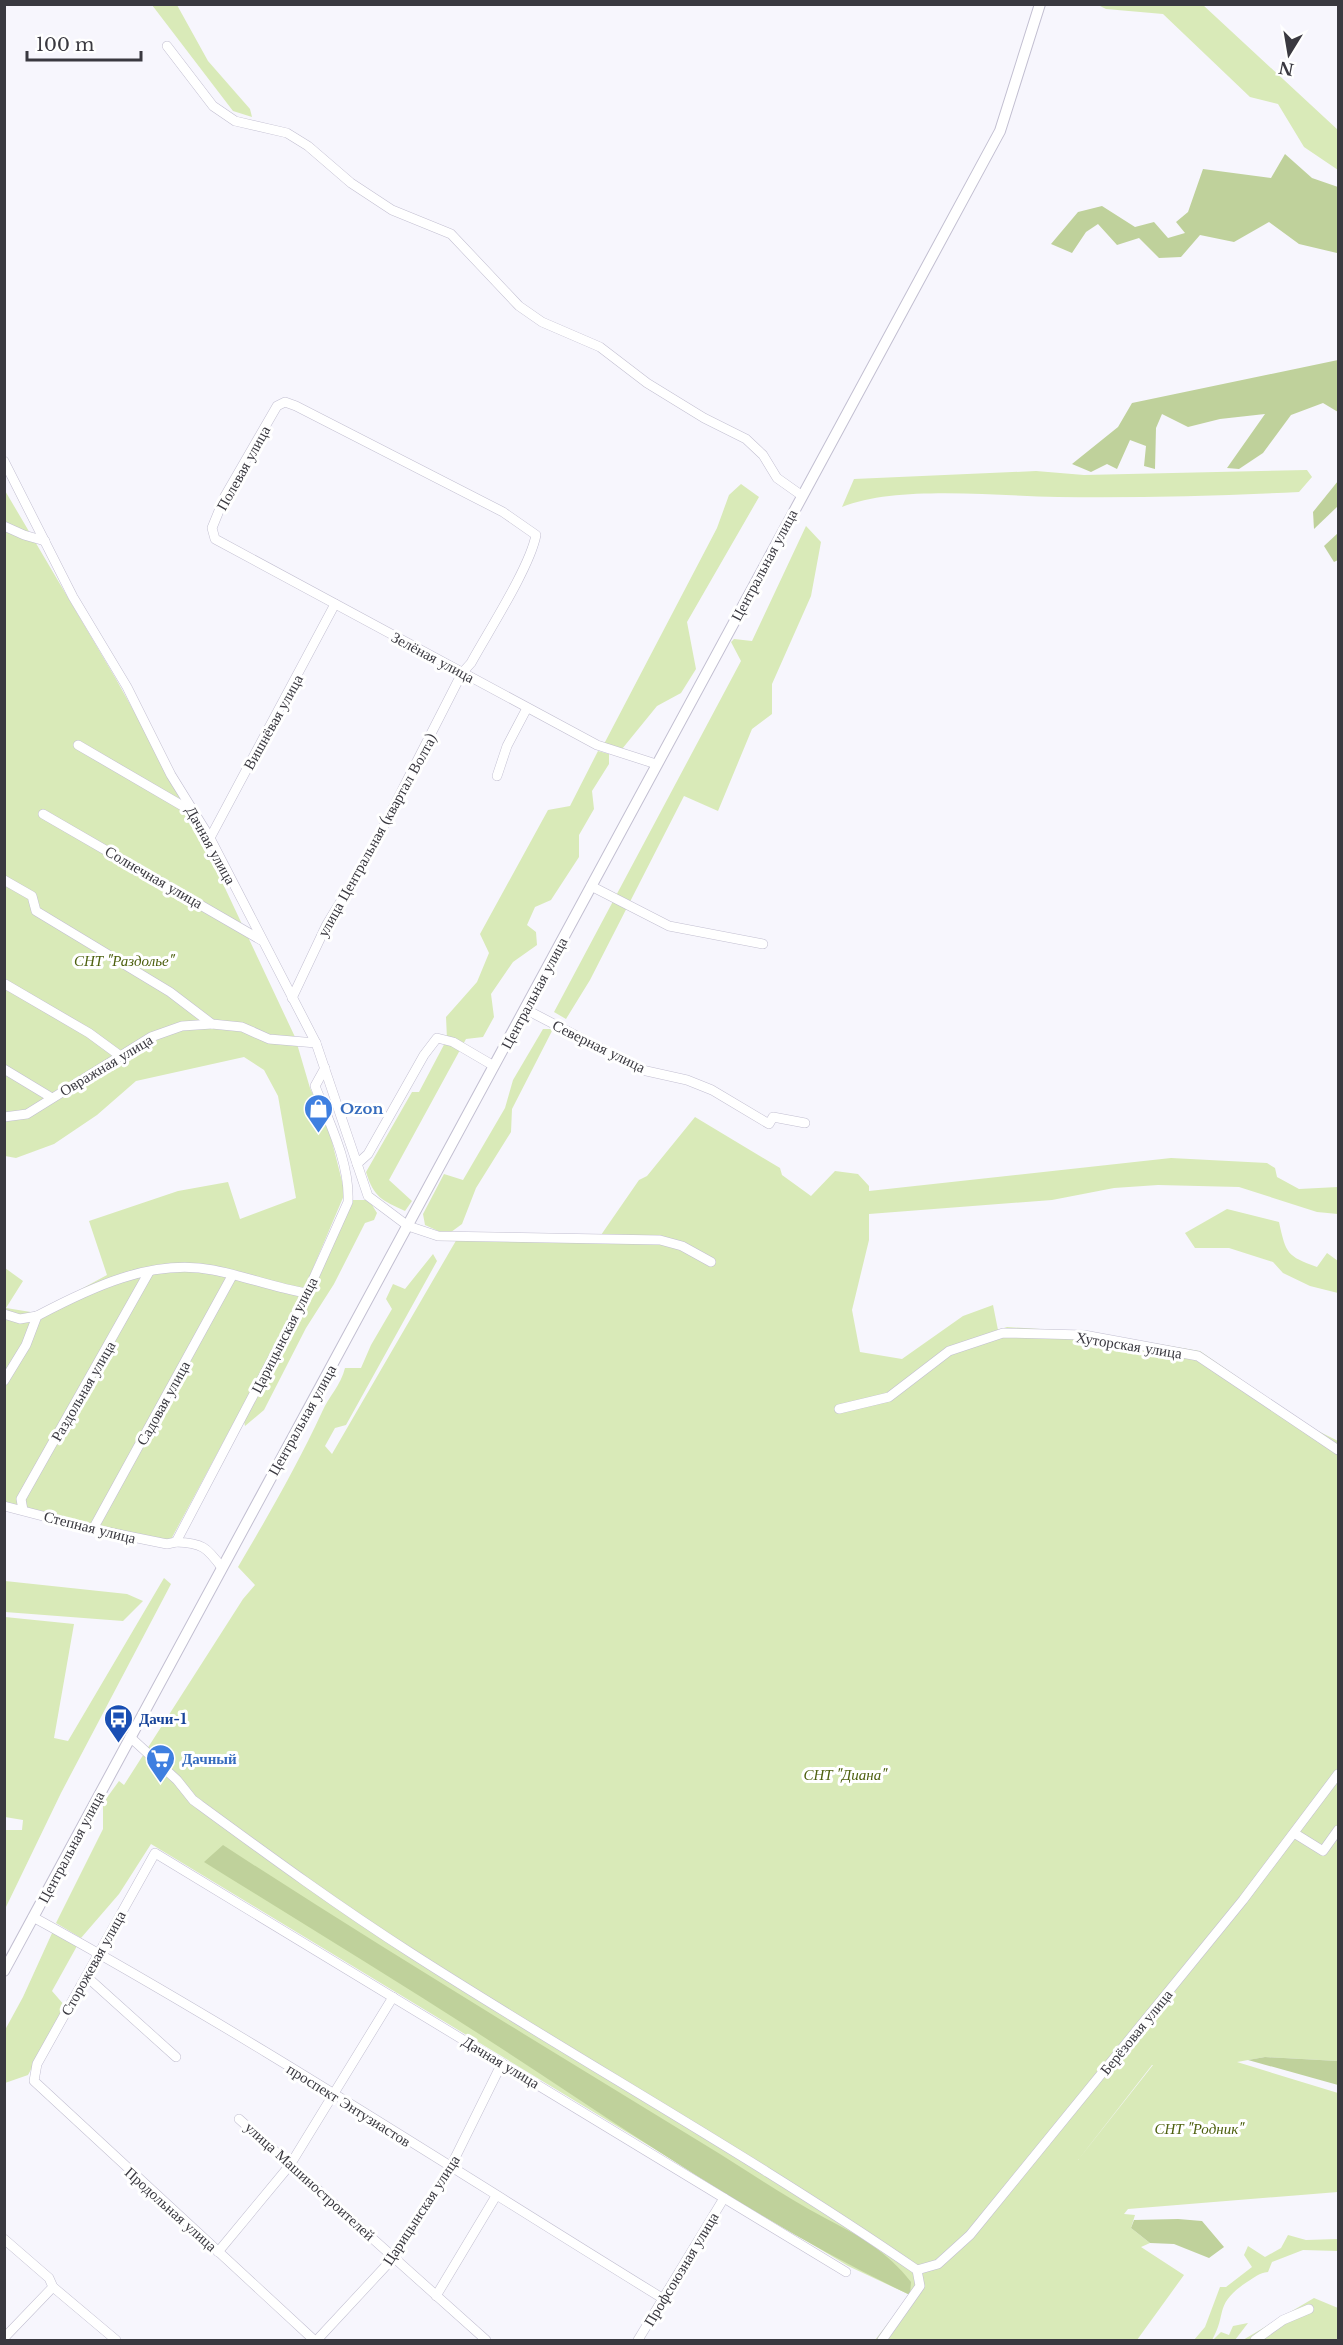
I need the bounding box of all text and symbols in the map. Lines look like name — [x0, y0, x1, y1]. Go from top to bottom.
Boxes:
scale bar — [27, 24, 141, 62]
north arrow — [1259, 24, 1319, 84]
text: 100 m — [36, 34, 94, 56]
text: N — [1277, 57, 1295, 80]
street label: Полевая улица — [212, 422, 274, 514]
street label: Центральная улица — [727, 506, 802, 624]
street label: Зелёная улица — [388, 627, 478, 687]
street label: Вишнёвая улица — [239, 671, 307, 773]
street label: улица Центральная (квартал Волта) — [313, 730, 441, 940]
street label: Дачная улица — [182, 802, 241, 888]
street label: Солнечная улица — [102, 841, 206, 913]
street label: Центральная улица — [497, 934, 572, 1052]
park label: СНТ "Раздолье" — [74, 951, 176, 970]
street label: Северная улица — [549, 1015, 649, 1077]
street label: Овражная улица — [56, 1030, 156, 1100]
shop icon: Ozon — [303, 1092, 335, 1134]
place label: Ozon — [340, 1099, 383, 1118]
street label: Царицынская улица — [247, 1273, 322, 1396]
street label: Хуторская улица — [1075, 1327, 1184, 1363]
street label: Раздольная улица — [47, 1337, 120, 1445]
street label: Садовая улица — [132, 1357, 194, 1449]
street label: Центральная улица — [264, 1361, 340, 1479]
street label: Степная улица — [42, 1506, 138, 1548]
bus stop icon: Дачи-1 — [102, 1702, 134, 1744]
place label: Дачи-1 — [139, 1709, 187, 1728]
supermarket icon: Дачный — [145, 1742, 177, 1784]
place label: Дачный — [182, 1749, 237, 1768]
park label: СНТ "Диана" — [803, 1765, 888, 1784]
street label: Центральная улица — [34, 1788, 109, 1906]
street label: Сторожевая улица — [56, 1907, 130, 2019]
street label: Берёзовая улица — [1096, 1985, 1176, 2079]
street label: Дачная улица — [459, 2032, 543, 2093]
street label: проспект Энтузиастов — [283, 2059, 415, 2151]
street label: улица Машиностроителей — [241, 2118, 379, 2244]
park label: СНТ "Родник" — [1154, 2119, 1245, 2138]
street label: Царицынская улица — [378, 2151, 464, 2269]
street label: Продольная улица — [121, 2163, 221, 2256]
street label: Профсоюзная улица — [639, 2208, 723, 2330]

